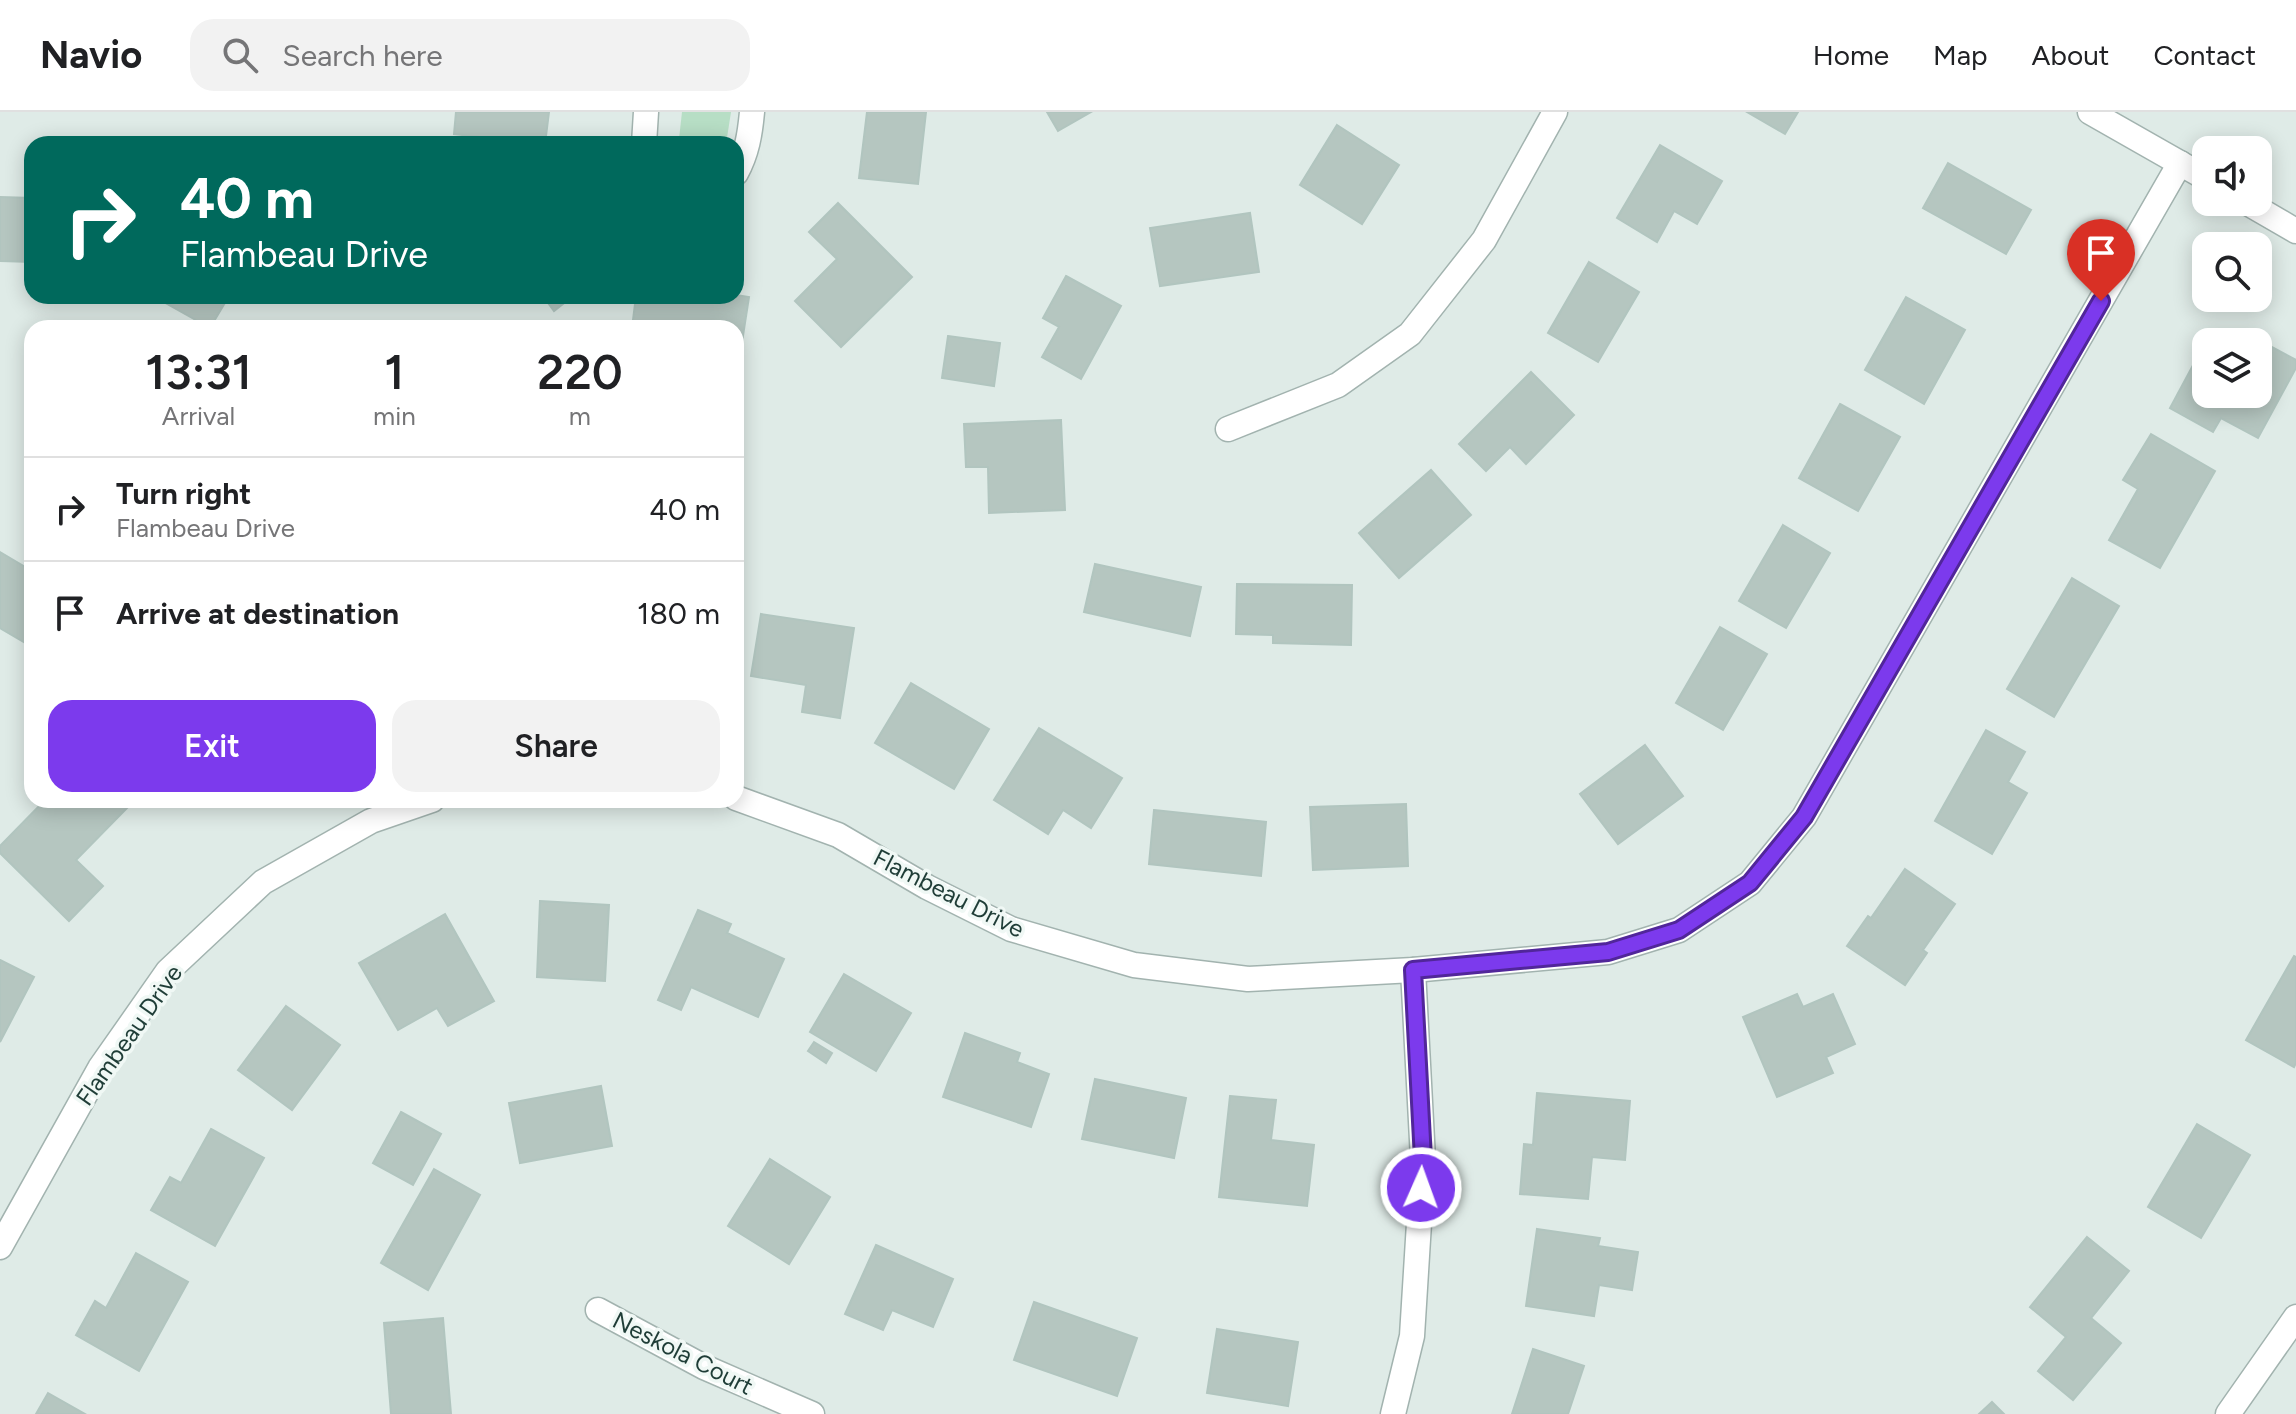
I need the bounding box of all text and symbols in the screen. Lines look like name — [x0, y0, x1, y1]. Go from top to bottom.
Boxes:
search box — [190, 19, 750, 91]
text: Navio — [40, 32, 142, 78]
icon: search — [218, 33, 262, 77]
text: Search here — [282, 37, 443, 74]
text: Home — [1813, 38, 1889, 72]
text: Map — [1933, 38, 1988, 72]
text: About — [2032, 38, 2109, 72]
text: Contact — [2153, 38, 2256, 72]
map controls — [2192, 136, 2272, 408]
button: sound — [2192, 136, 2272, 216]
text: 40 m — [180, 165, 314, 232]
icon: right — [48, 168, 152, 272]
pin — [2067, 219, 2135, 301]
icon: arrive — [2079, 231, 2123, 275]
button: search — [2192, 232, 2272, 312]
text: Flambeau Drive — [180, 233, 428, 276]
button: layers — [2192, 328, 2272, 408]
text: 13:31 — [145, 343, 252, 401]
text: 1 — [384, 343, 404, 401]
text: 220 — [537, 343, 623, 401]
text: Arrival — [162, 400, 235, 432]
text: min — [373, 400, 416, 432]
text: m — [569, 400, 591, 432]
text: Turn right — [116, 475, 251, 512]
icon: right — [48, 487, 92, 531]
text: 40 m — [649, 491, 720, 528]
text: Flambeau Drive — [116, 512, 295, 544]
icon: arrive — [48, 591, 92, 635]
text: Arrive at destination — [116, 595, 399, 632]
text: 180 m — [637, 595, 720, 632]
button: Exit — [48, 700, 376, 792]
button: Share — [392, 700, 720, 792]
street label: Flambeau Drive — [869, 843, 1029, 943]
street label: Flambeau Drive — [70, 959, 188, 1111]
position arrow — [1379, 1146, 1463, 1230]
street label: Neskola Court — [608, 1305, 758, 1401]

